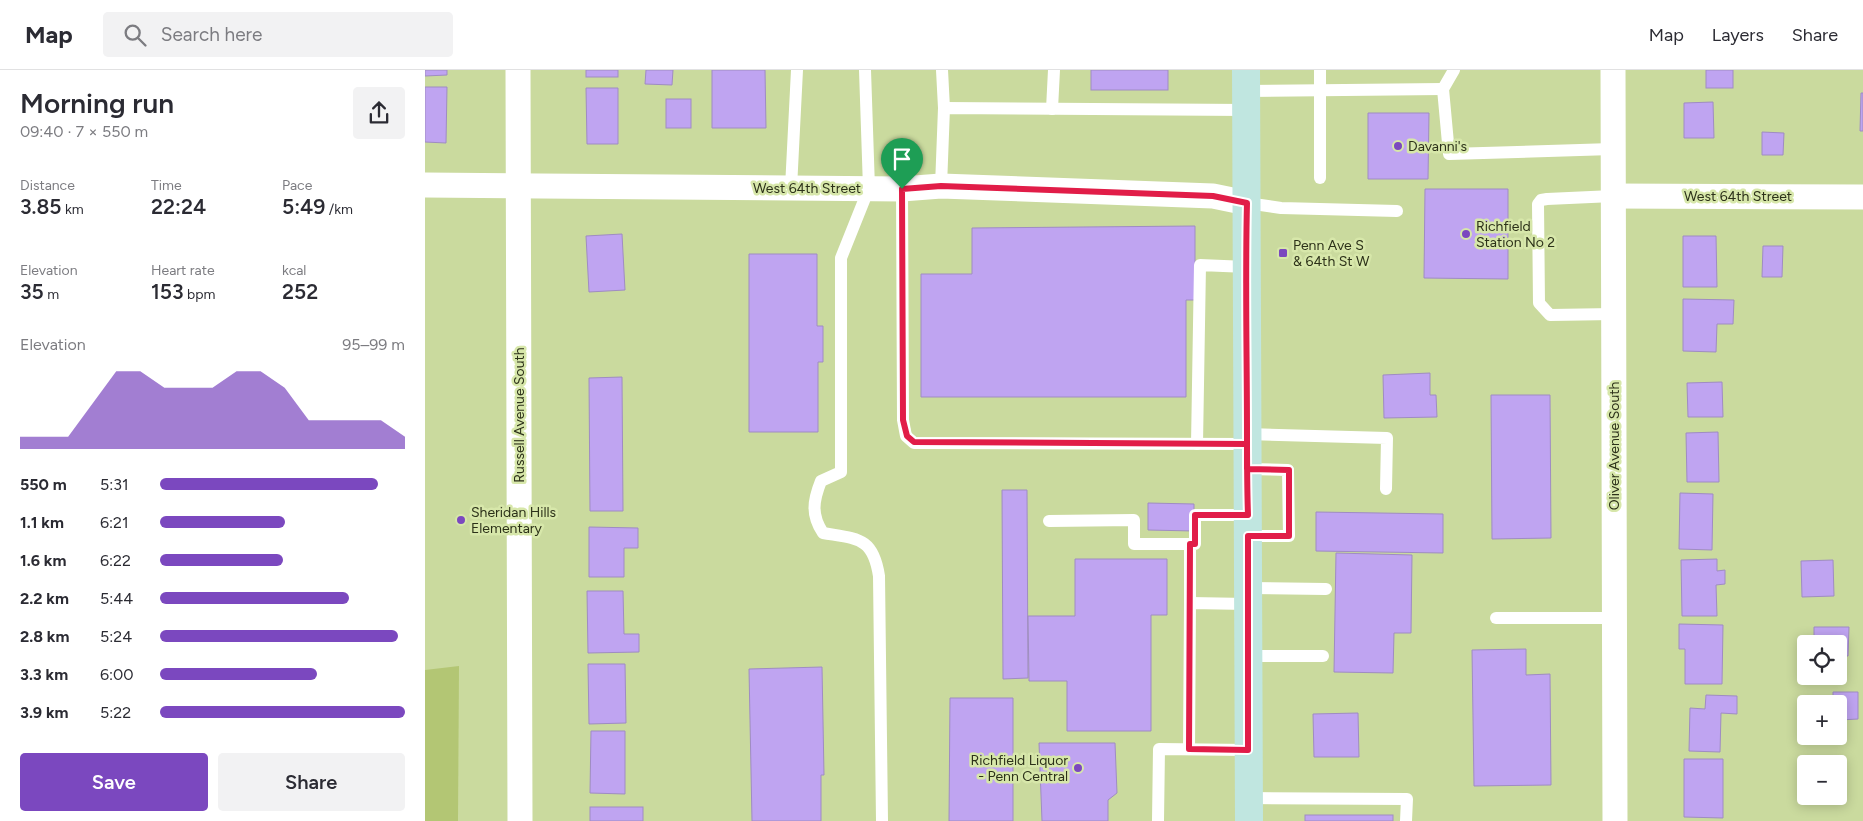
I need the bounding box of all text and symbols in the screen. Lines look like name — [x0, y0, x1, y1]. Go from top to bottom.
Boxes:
search box — [103, 12, 453, 57]
text: Map — [25, 20, 73, 49]
icon: search — [121, 21, 149, 49]
text: Search here — [161, 23, 262, 46]
text: Map — [1649, 24, 1684, 46]
text: Layers — [1712, 24, 1764, 46]
text: Share — [1792, 24, 1838, 46]
text: Morning run — [20, 86, 174, 120]
button: share — [353, 87, 405, 139]
text: 09:40 · 7 × 550 m — [20, 122, 148, 141]
pin — [881, 138, 923, 189]
place label: Davanni's — [1408, 138, 1467, 155]
marker: Davanni's — [1392, 140, 1404, 152]
icon: arrive — [888, 145, 916, 173]
text: Distance — [20, 177, 75, 194]
text: Time — [151, 177, 182, 194]
text: Pace — [282, 177, 312, 194]
street label: West 64th Street — [753, 180, 861, 197]
street label: West 64th Street — [1684, 188, 1792, 205]
text: 3.85 — [20, 194, 61, 219]
text: 22:24 — [151, 194, 206, 219]
text: 5:49 — [282, 194, 325, 219]
text: km — [61, 201, 84, 218]
text: /km — [325, 201, 353, 218]
place label: Richfield Station No 2 — [1476, 218, 1555, 251]
marker: Richfield Station No 2 — [1460, 228, 1472, 240]
place label: Penn Ave S & 64th St W — [1293, 237, 1370, 270]
marker: Penn Ave S & 64th St W — [1277, 247, 1289, 259]
text: Elevation — [20, 262, 78, 279]
text: Heart rate — [151, 262, 215, 279]
text: kcal — [282, 262, 306, 279]
text: 35 — [20, 279, 44, 304]
text: 153 — [151, 279, 184, 304]
text: 252 — [282, 279, 318, 304]
text: m — [44, 286, 59, 303]
text: bpm — [184, 286, 215, 303]
text: Elevation — [20, 335, 86, 354]
text: 95–99 m — [342, 335, 405, 354]
street label: Russell Avenue South — [511, 347, 528, 483]
street label: Oliver Avenue South — [1606, 382, 1623, 510]
text: 550 m — [20, 475, 67, 494]
text: 5:31 — [100, 475, 129, 494]
place label: Sheridan Hills Elementary — [471, 504, 556, 537]
text: 1.1 km — [20, 513, 64, 532]
text: 6:21 — [100, 513, 129, 532]
marker: Sheridan Hills Elementary — [455, 514, 467, 526]
text: 1.6 km — [20, 551, 66, 570]
text: 6:22 — [100, 551, 131, 570]
text: 2.2 km — [20, 589, 69, 608]
text: 5:44 — [100, 589, 133, 608]
text: 2.8 km — [20, 627, 69, 646]
text: 5:24 — [100, 627, 132, 646]
map controls — [1797, 635, 1847, 805]
button: locate — [1797, 635, 1847, 685]
text: 3.3 km — [20, 665, 68, 684]
text: 6:00 — [100, 665, 134, 684]
button: + — [1797, 695, 1847, 745]
text: 3.9 km — [20, 703, 69, 722]
text: 5:22 — [100, 703, 131, 722]
place label: Richfield Liquor - Penn Central — [971, 752, 1068, 785]
button: Save — [20, 753, 208, 811]
button: Share — [218, 753, 405, 811]
button: − — [1797, 755, 1847, 805]
marker: Richfield Liquor - Penn Central — [1072, 762, 1084, 774]

